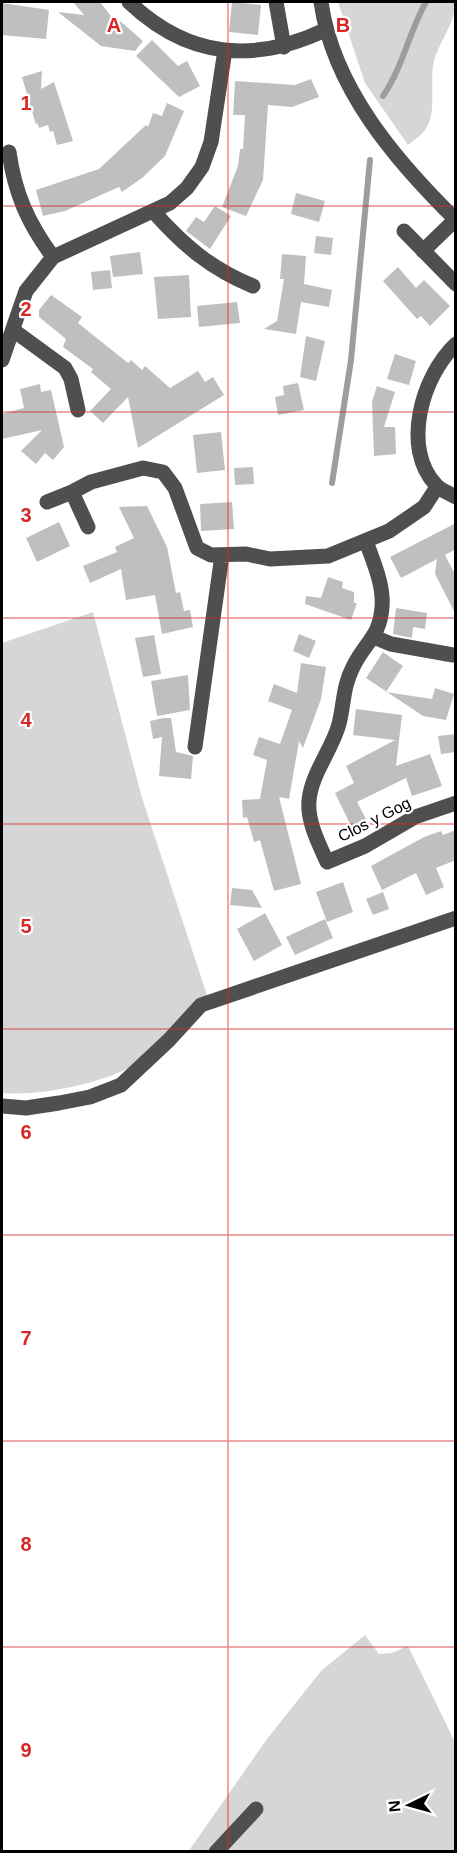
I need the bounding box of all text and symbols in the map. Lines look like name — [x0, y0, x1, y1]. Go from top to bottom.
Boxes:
text: A — [107, 14, 121, 36]
text: B — [336, 14, 350, 36]
text: 1 — [20, 92, 32, 114]
text: 2 — [20, 298, 32, 320]
text: 3 — [20, 504, 32, 526]
text: 4 — [20, 709, 32, 731]
street label: Clos y Gog — [335, 794, 413, 845]
text: 5 — [20, 915, 32, 937]
text: 6 — [20, 1121, 32, 1143]
text: 7 — [20, 1327, 32, 1349]
text: 8 — [20, 1533, 32, 1555]
text: 9 — [20, 1739, 32, 1761]
north arrow — [379, 1775, 439, 1835]
text: N — [386, 1800, 404, 1813]

